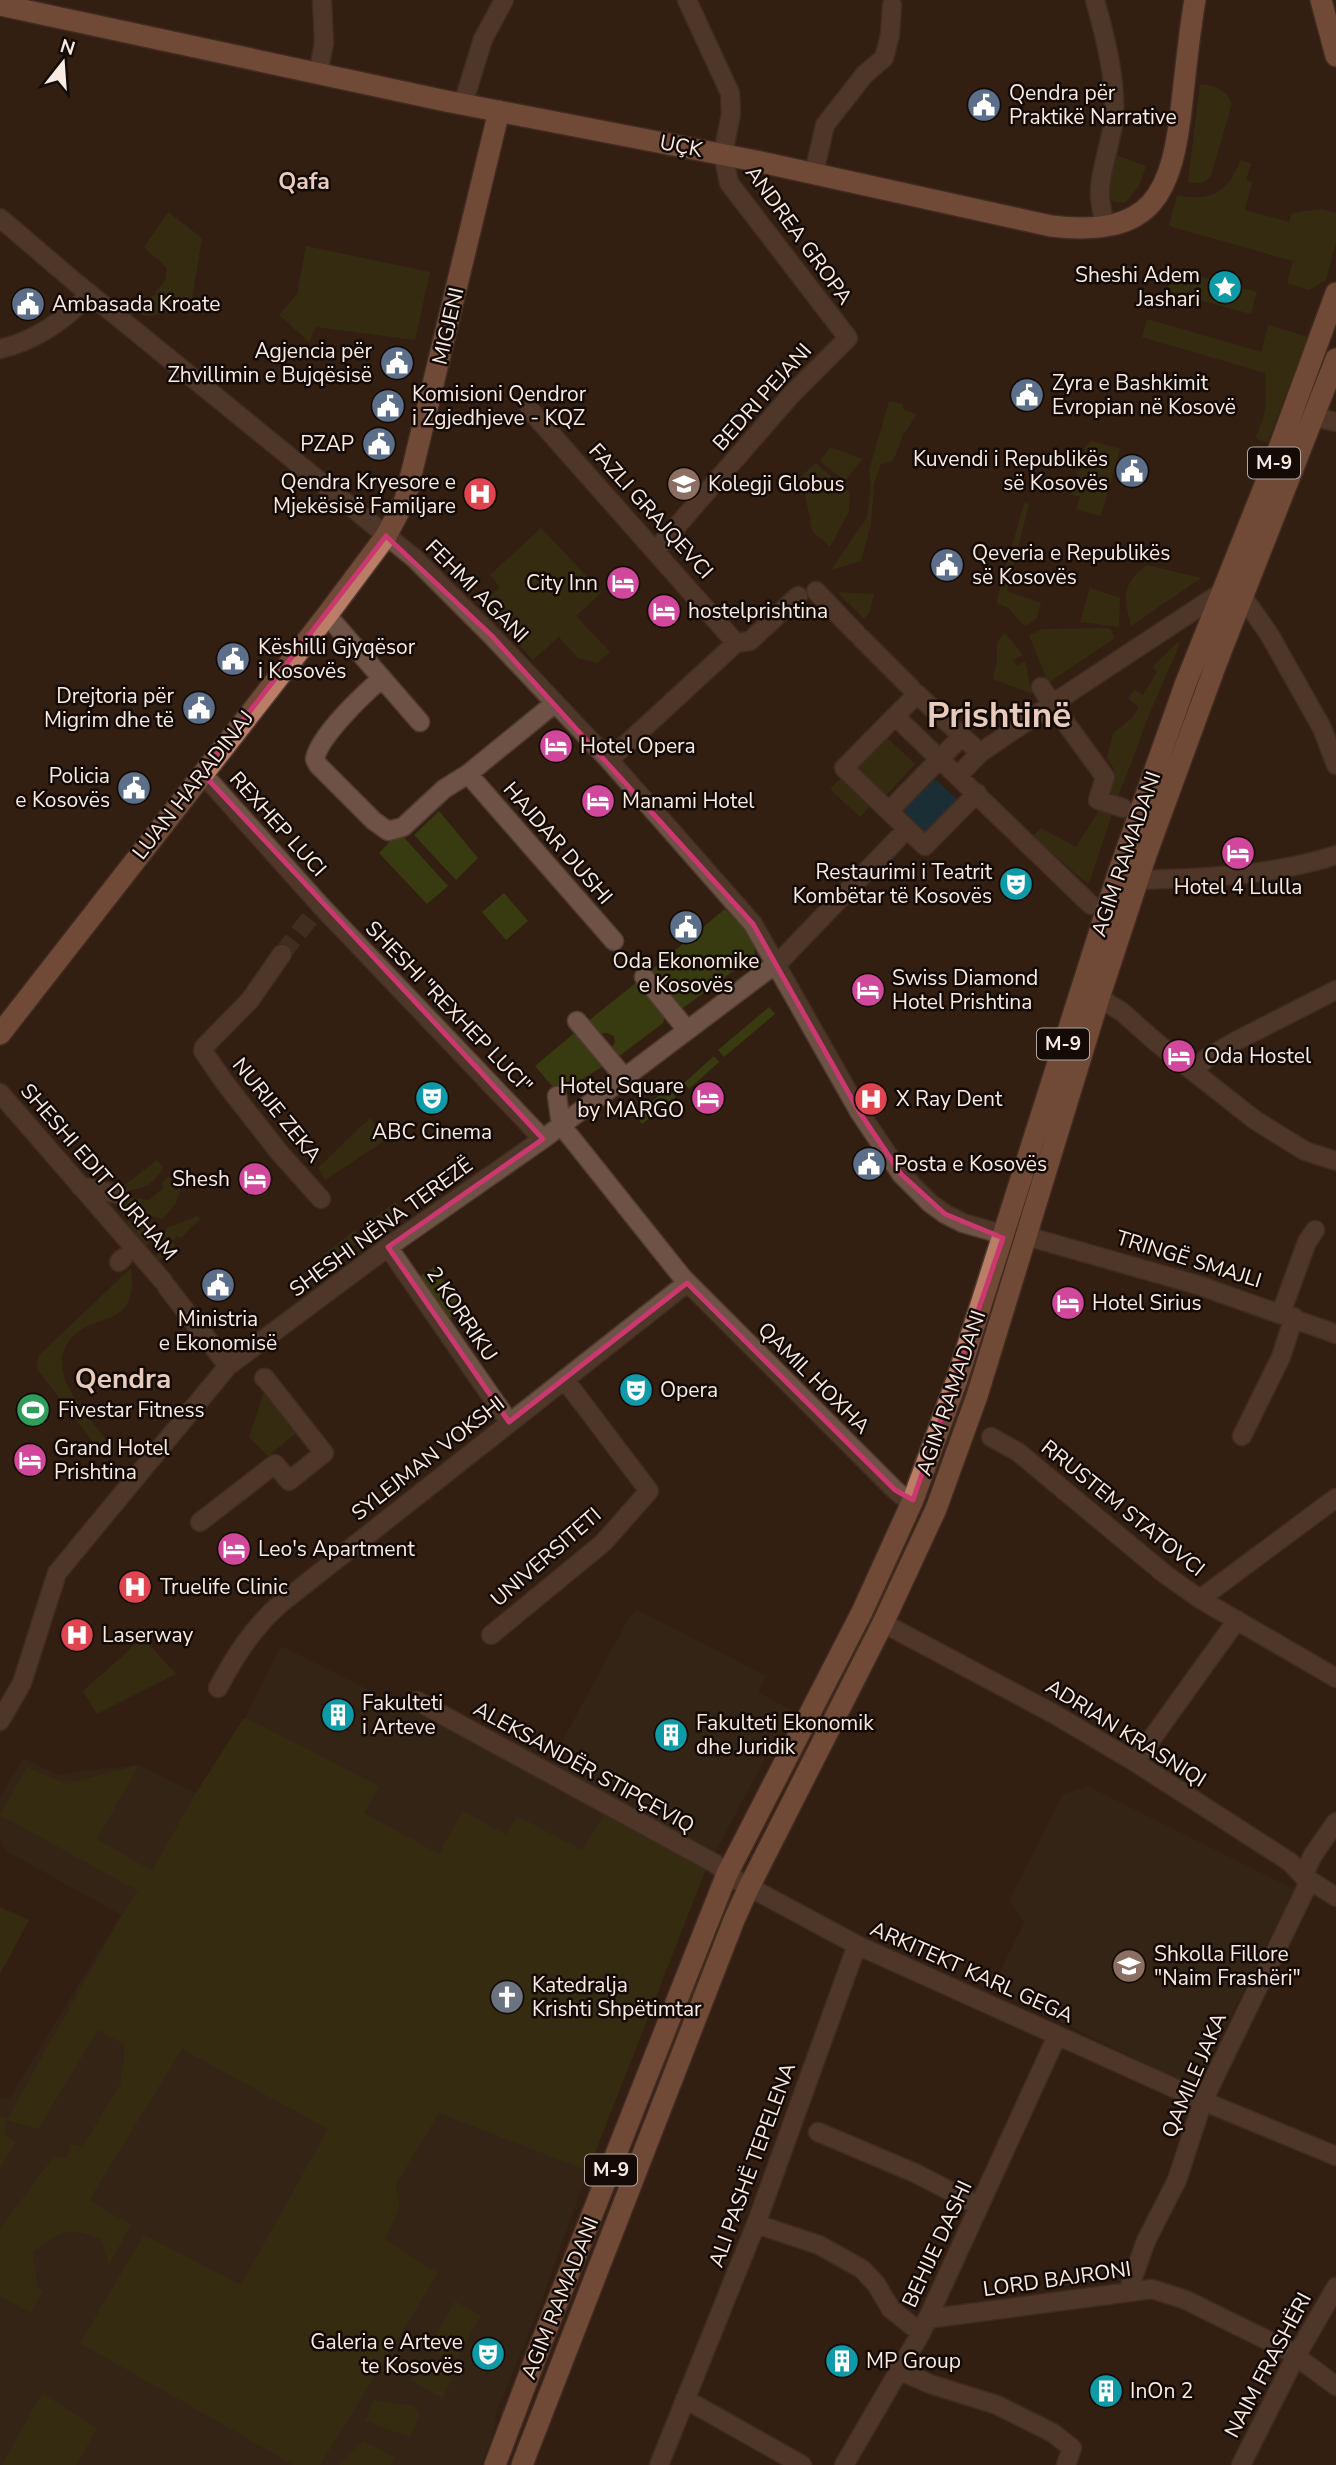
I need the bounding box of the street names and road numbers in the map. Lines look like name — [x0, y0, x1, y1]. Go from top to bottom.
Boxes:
street label: UÇK — [657, 128, 705, 164]
street label: ANDREA GROPA — [739, 160, 859, 310]
street label: MIGJENI — [426, 285, 470, 367]
street label: BEDRI PEJANI — [706, 337, 818, 457]
street label: FAZLI GRAJQEVCI — [583, 437, 719, 585]
road number: M-9 — [1248, 447, 1300, 478]
street label: FEHMI AGANI — [419, 533, 535, 649]
street label: LUAN HARADINAJ — [126, 705, 260, 865]
street label: REXHEP LUCI — [223, 765, 333, 883]
street label: AGIM RAMADANI — [1085, 768, 1167, 940]
street label: HAJDAR DUSHI — [497, 776, 619, 910]
street label: SHESHI "REXHEP LUCI" — [359, 915, 539, 1099]
road number: M-9 — [1037, 1028, 1089, 1060]
street label: NURIJE ZEKA — [226, 1052, 328, 1168]
street label: SHESHI EDIT DURHAM — [14, 1078, 184, 1266]
street label: SHESHI NËNA TEREZË — [284, 1151, 478, 1303]
street label: TRINGË SMAJLI — [1113, 1224, 1265, 1294]
street label: 2 KORRIKU — [420, 1261, 504, 1367]
street label: AGIM RAMADANI — [910, 1307, 992, 1479]
street label: QAMIL HOXHA — [752, 1316, 876, 1440]
street label: SYLEJMAN VOKSHI — [346, 1389, 510, 1527]
street label: RRUSTEM STATOVCI — [1035, 1433, 1211, 1583]
street label: UNIVERSITETI — [485, 1501, 607, 1613]
street label: ADRIAN KRASNIQI — [1041, 1672, 1211, 1794]
street label: ALEKSANDËR STIPÇEVIQ — [469, 1695, 699, 1839]
street label: ARKITEKT KARL GEGA — [866, 1914, 1078, 2030]
street label: QAMILE JAKA — [1155, 2008, 1233, 2142]
street label: ALI PASHË TEPELENA — [702, 2059, 802, 2271]
road number: M-9 — [585, 2154, 637, 2186]
street label: BEHIJE DASHI — [895, 2176, 979, 2312]
street label: AGIM RAMADANI — [515, 2213, 605, 2383]
street label: LORD BAJRONI — [981, 2255, 1133, 2303]
street label: NAIM FRASHËRI — [1218, 2288, 1318, 2442]

